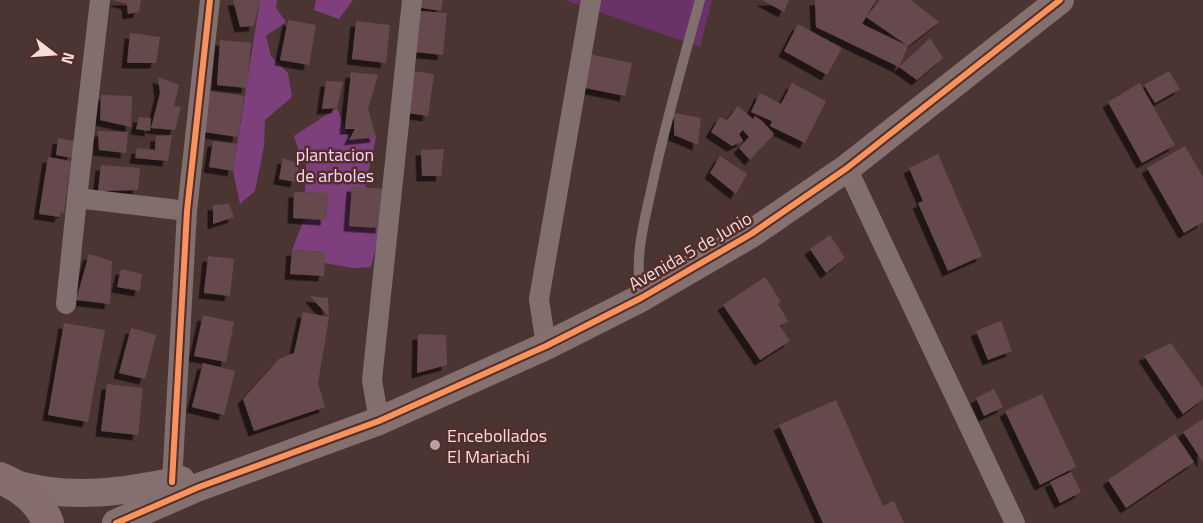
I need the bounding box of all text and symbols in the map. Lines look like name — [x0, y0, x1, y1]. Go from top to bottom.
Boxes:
north arrow — [24, 24, 84, 84]
text: N — [55, 50, 81, 67]
park label: plantacion de arboles — [296, 141, 374, 189]
street label: Avenida 5 de Junio — [623, 205, 757, 297]
place label: Encebollados El Mariachi — [447, 422, 547, 470]
marker: Encebollados El Mariachi — [428, 438, 442, 452]

